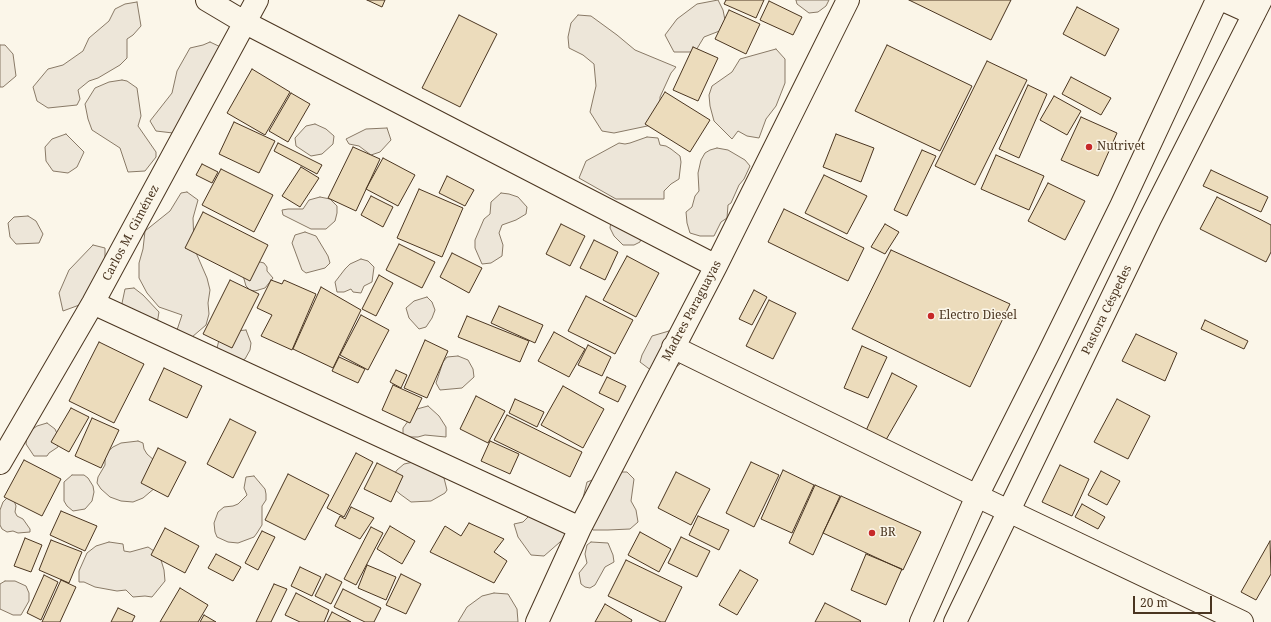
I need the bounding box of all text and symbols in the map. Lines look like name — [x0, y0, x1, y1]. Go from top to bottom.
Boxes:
place label: Nutrivet — [1097, 140, 1145, 154]
marker: Nutrivet — [1084, 142, 1094, 152]
street label: Carlos M. Giménez — [100, 182, 162, 284]
street label: Madres Paraguayas — [659, 258, 725, 364]
street label: Pastora Céspedes — [1079, 263, 1135, 357]
place label: Electro Diesel — [939, 309, 1017, 323]
marker: Electro Diesel — [926, 311, 936, 321]
place label: BR — [880, 526, 896, 540]
marker: BR — [867, 528, 877, 538]
scale bar — [1135, 588, 1214, 614]
text: 20 m — [1140, 594, 1168, 611]

